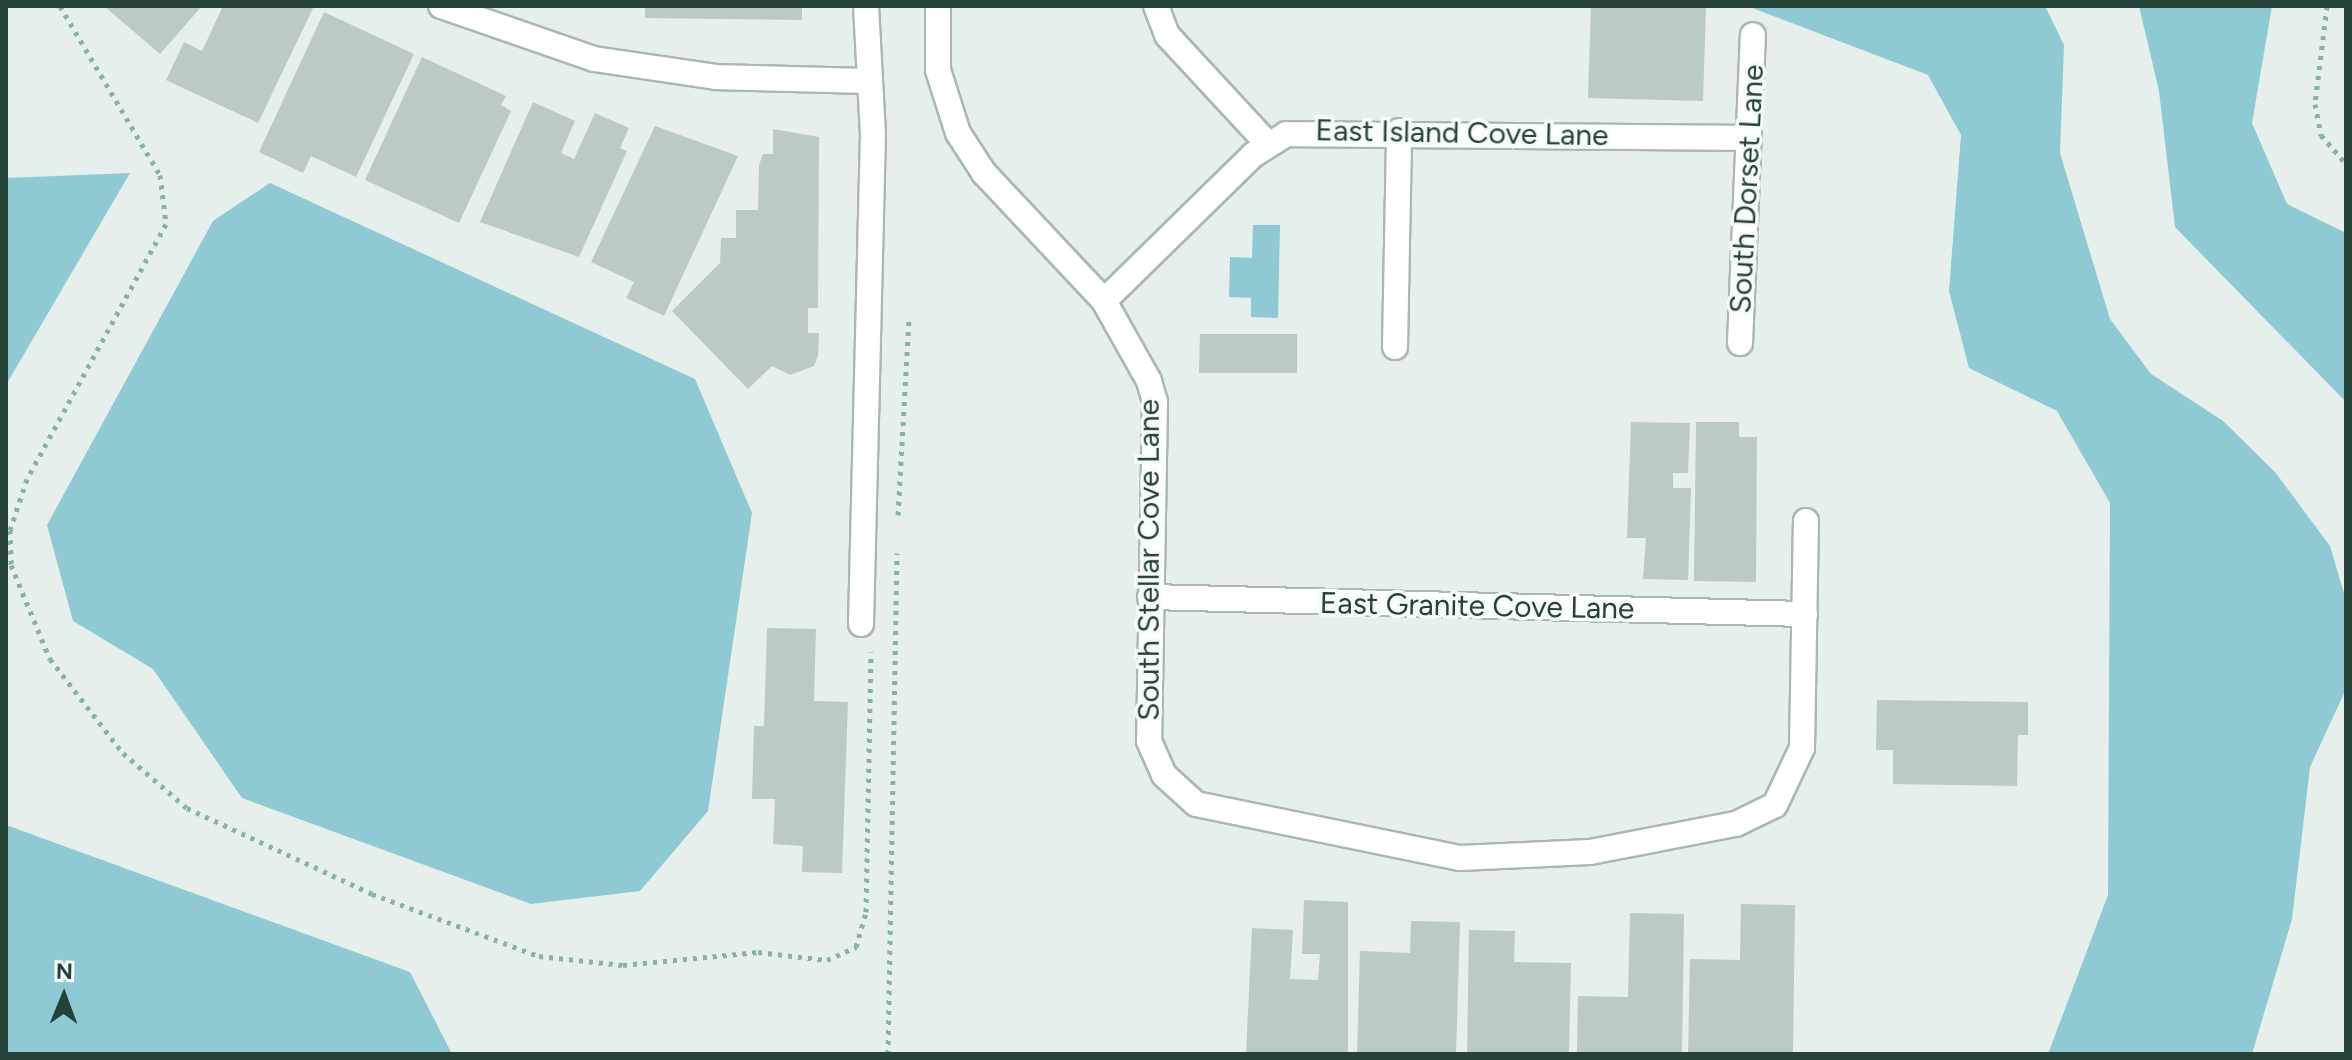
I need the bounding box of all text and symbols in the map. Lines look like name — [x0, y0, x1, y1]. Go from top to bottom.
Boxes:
street label: South Dorset Lane — [1722, 64, 1772, 314]
street label: East Island Cove Lane — [1315, 112, 1609, 154]
street label: South Stellar Cove Lane — [1131, 399, 1167, 721]
street label: East Granite Cove Lane — [1319, 585, 1635, 627]
north arrow — [24, 956, 104, 1036]
text: N — [56, 958, 73, 985]

